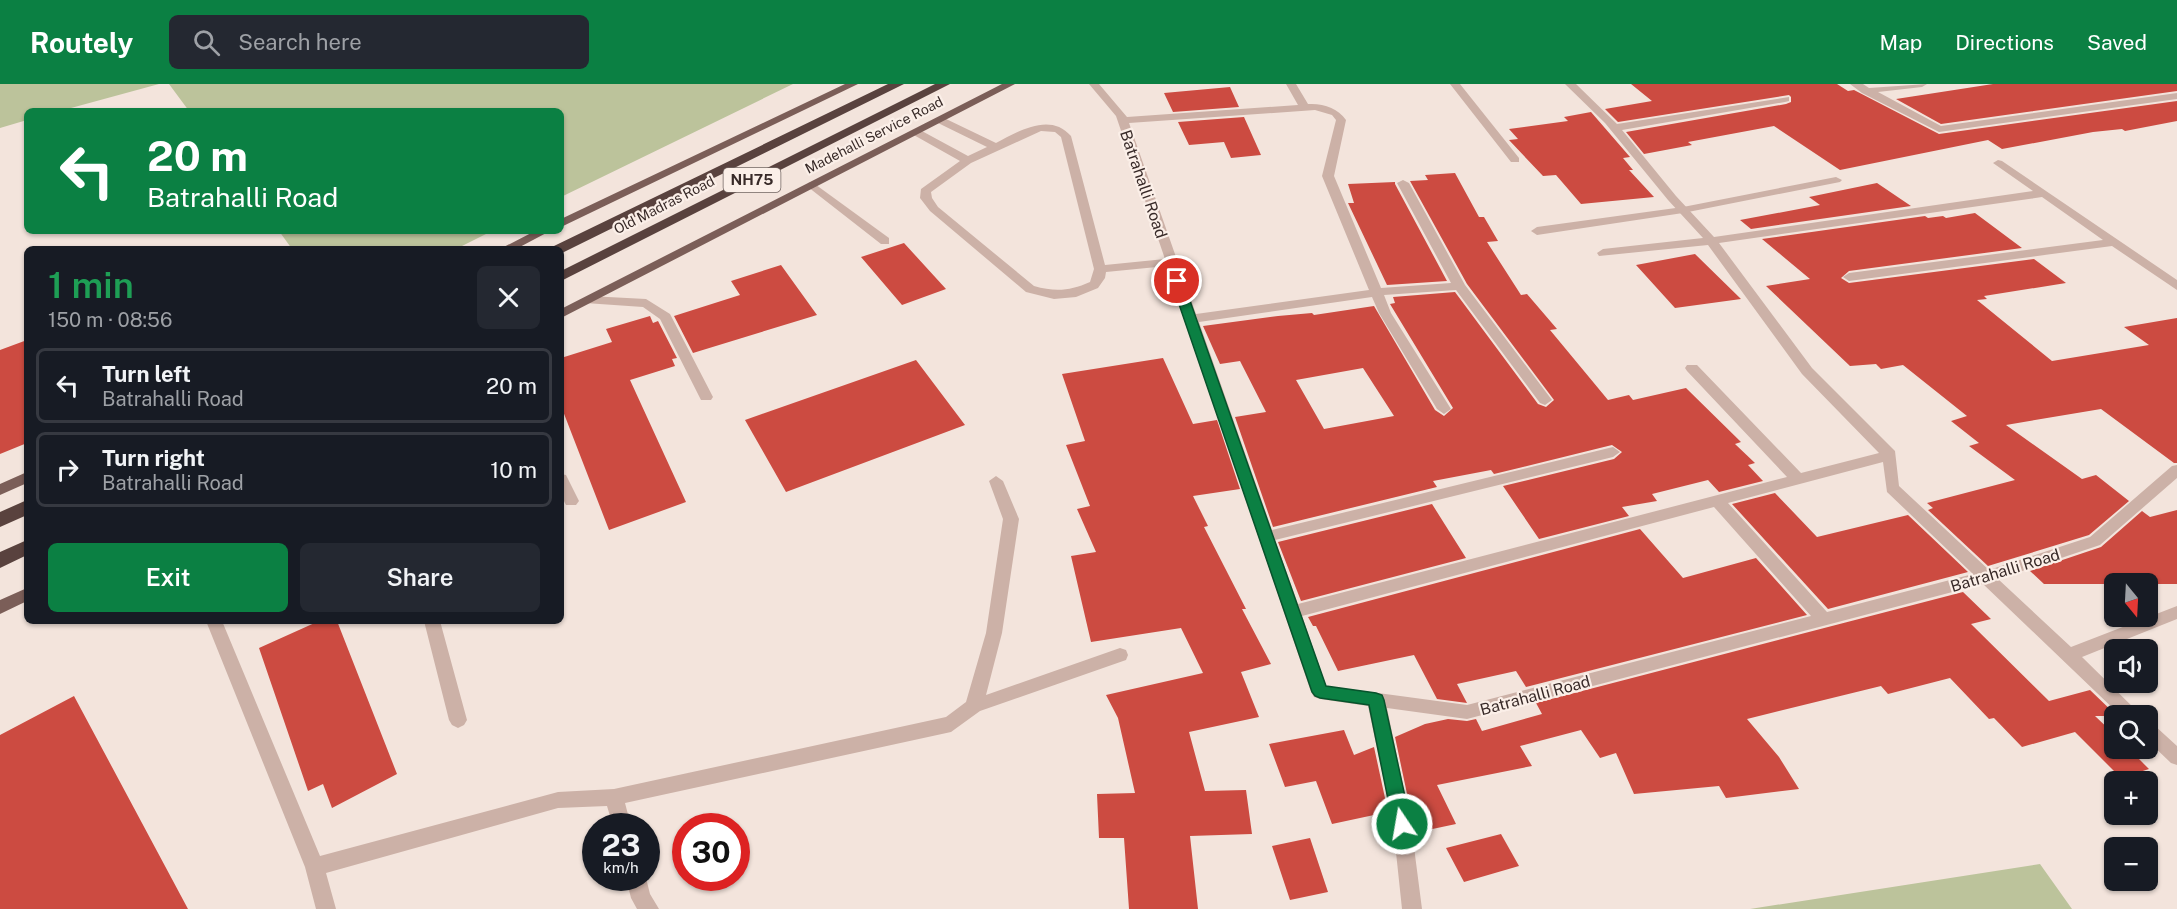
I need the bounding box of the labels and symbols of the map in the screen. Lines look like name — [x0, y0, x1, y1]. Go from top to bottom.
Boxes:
street label: Madehalli Service Road — [802, 93, 946, 177]
street label: Batrahalli Road — [1116, 127, 1171, 241]
road number: NH75 — [724, 168, 780, 192]
street label: Old Madras Road — [611, 173, 717, 237]
pin — [1151, 255, 1202, 306]
street label: Batrahalli Road — [1948, 545, 2062, 596]
north arrow — [2104, 573, 2158, 627]
street label: Batrahalli Road — [1478, 672, 1592, 719]
position arrow — [1370, 792, 1434, 856]
speed limit sign: 30 — [672, 813, 750, 891]

